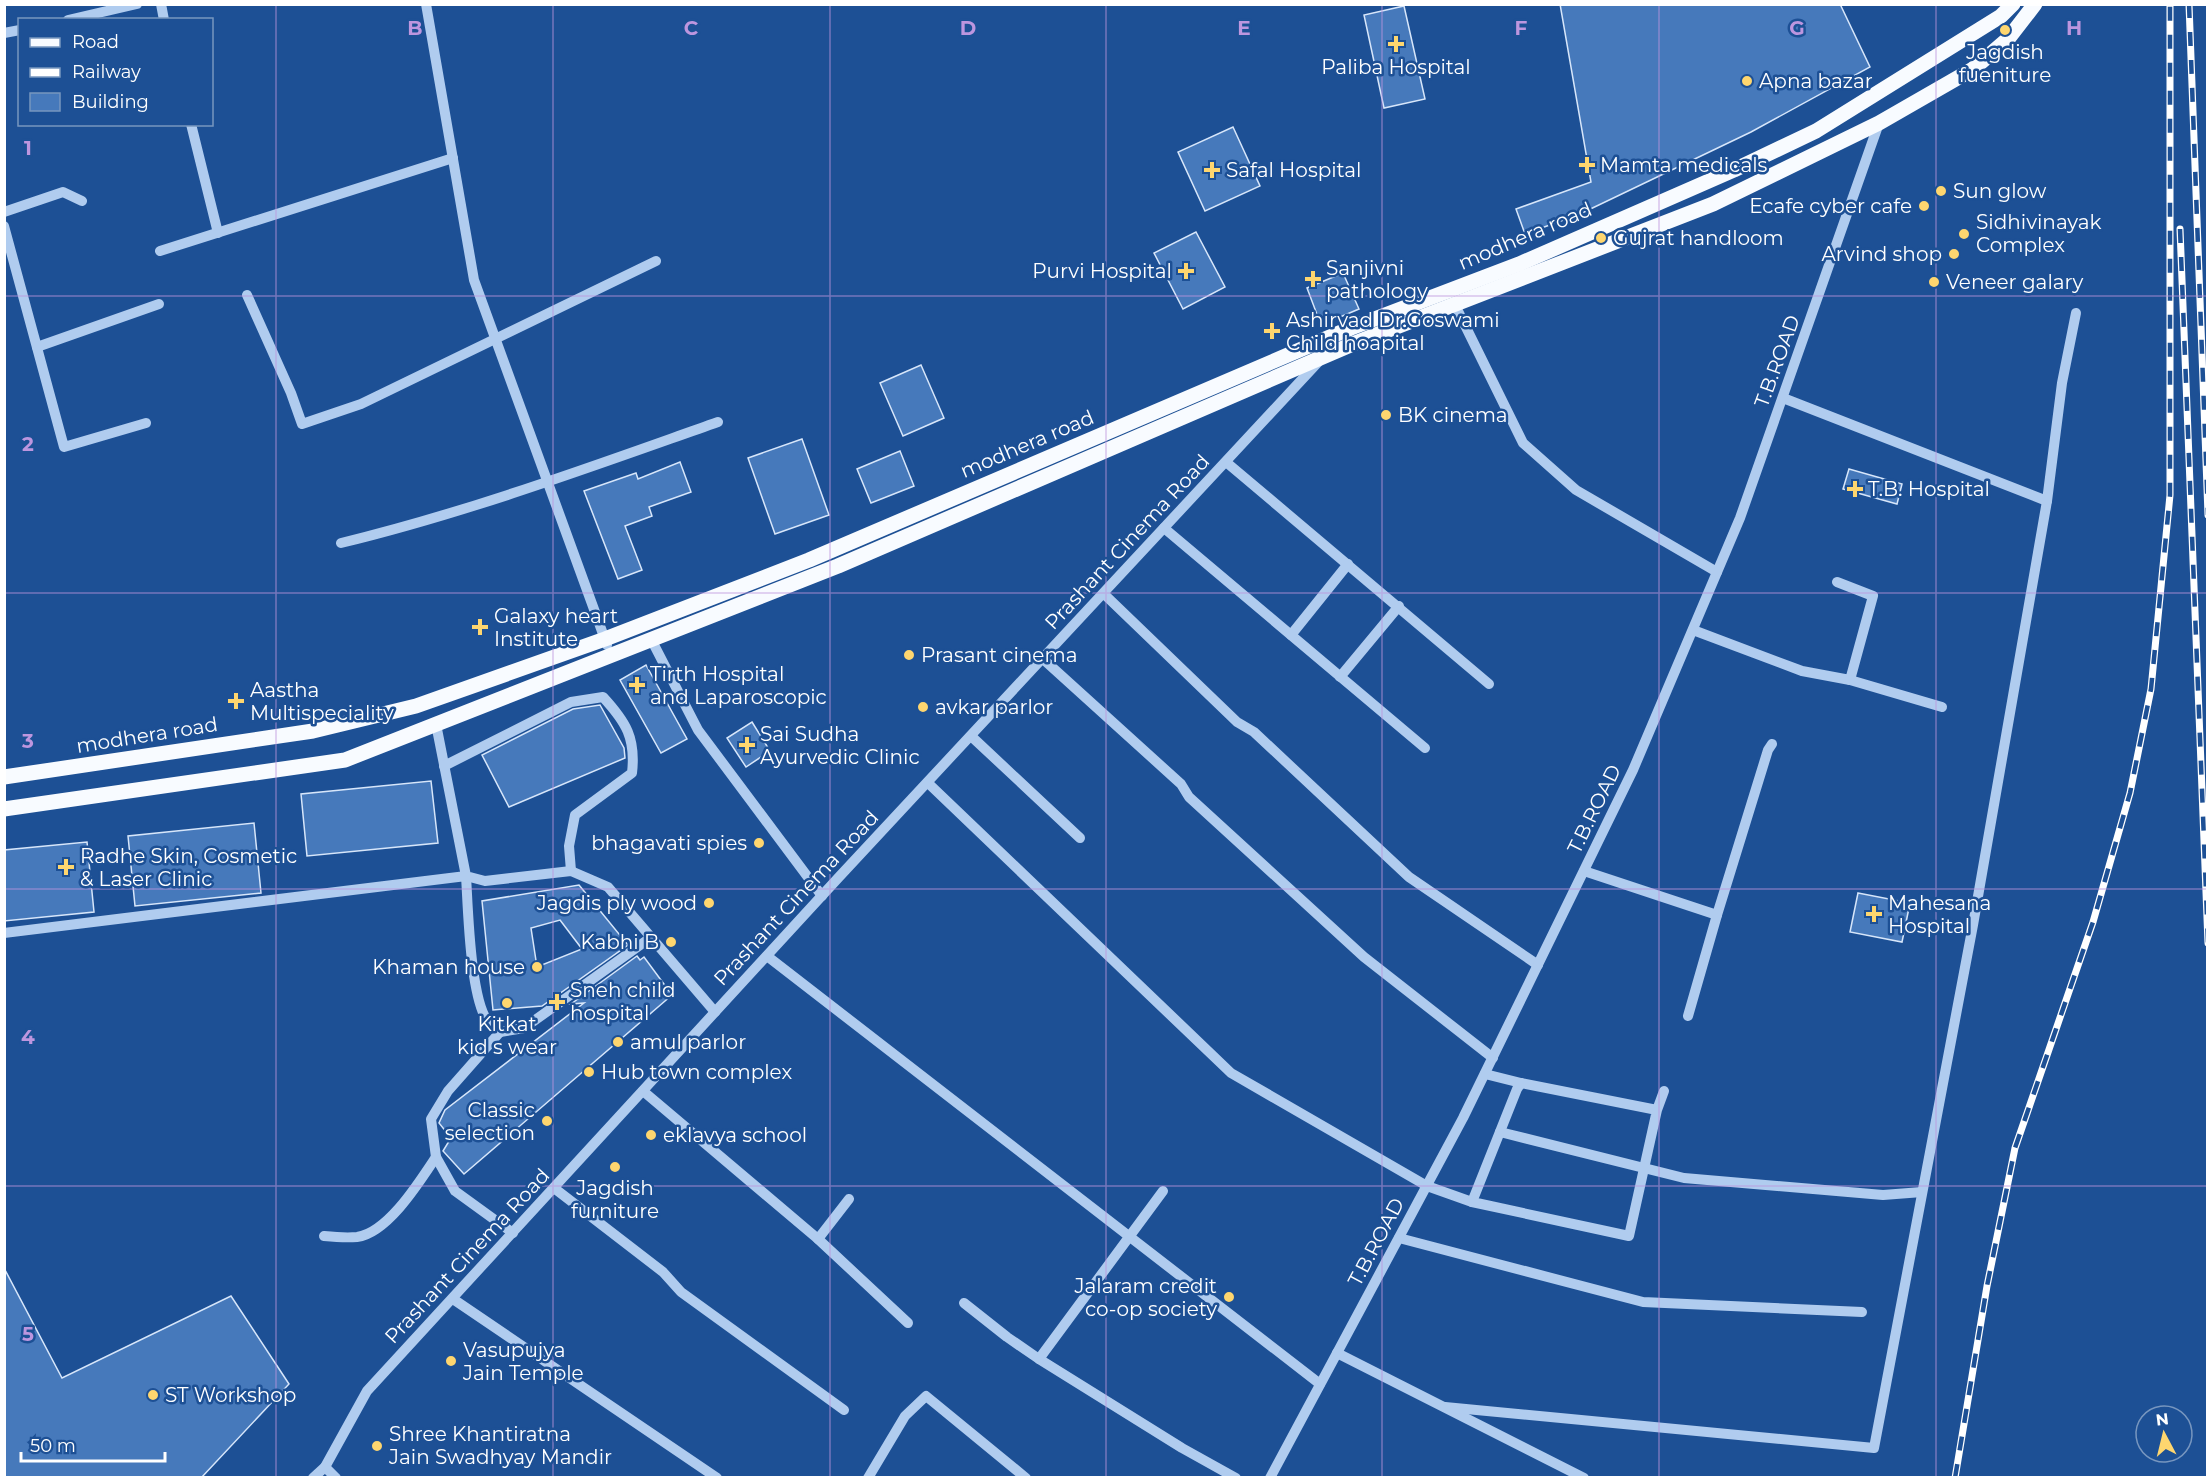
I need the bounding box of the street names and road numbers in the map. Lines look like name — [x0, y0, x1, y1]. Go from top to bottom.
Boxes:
street label: modhera road — [1455, 197, 1595, 275]
street label: T.B.ROAD — [1749, 312, 1805, 410]
street label: modhera road — [957, 405, 1097, 483]
street label: Prashant Cinema Road — [1040, 449, 1214, 635]
street label: modhera road — [75, 712, 219, 758]
street label: T.B.ROAD — [1562, 760, 1626, 858]
street label: Prashant Cinema Road — [709, 805, 883, 991]
street label: Prashant Cinema Road — [380, 1163, 554, 1349]
street label: T.B.ROAD — [1343, 1194, 1409, 1290]

